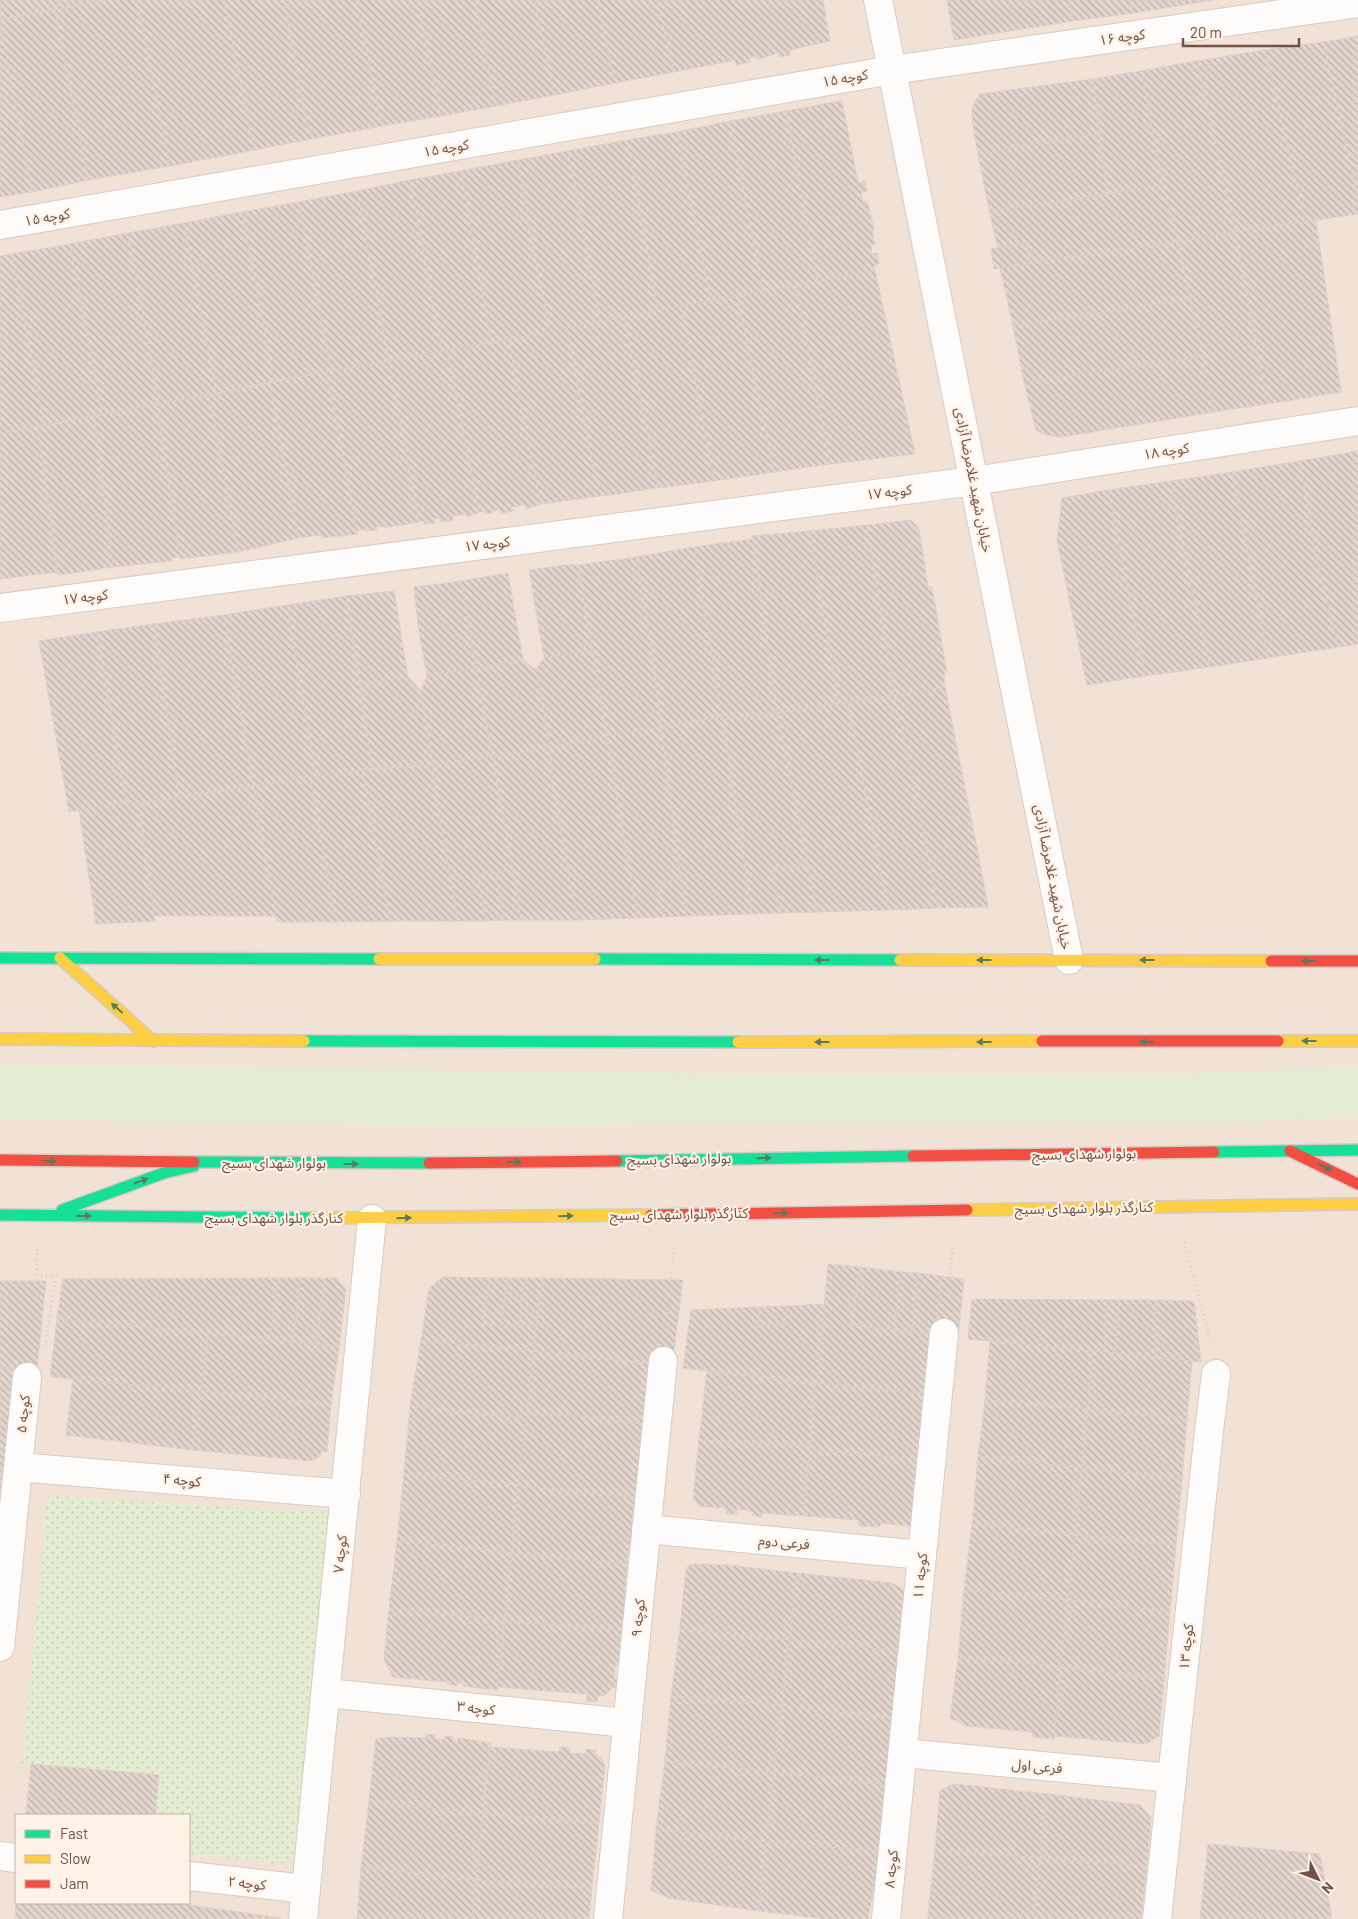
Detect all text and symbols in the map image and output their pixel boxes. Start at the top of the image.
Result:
scale bar [1183,15,1299,47]
text: 20 m [1190,23,1222,41]
street label: کوچه ۱۶ [1098,25,1147,50]
street label: کوچه ۱۵ [821,65,870,92]
street label: کوچه ۱۵ [422,135,471,162]
street label: کوچه ۱۵ [23,204,72,231]
street label: خیابان شهید غلامرضا آزادی [951,406,997,554]
street label: کوچه ۱۸ [1142,438,1191,465]
street label: کوچه ۱۷ [865,480,913,505]
street label: کوچه ۱۷ [463,532,511,557]
street label: کوچه ۱۷ [61,585,109,610]
street label: خیابان شهید غلامرضا آزادی [1030,803,1076,951]
one-way arrow [814,956,830,964]
one-way arrow [976,956,992,964]
one-way arrow [1139,956,1155,964]
one-way arrow [1301,957,1317,965]
one-way arrow [110,1003,123,1014]
one-way arrow [814,1038,830,1046]
one-way arrow [976,1038,992,1046]
one-way arrow [1139,1038,1155,1046]
one-way arrow [1301,1038,1317,1046]
street label: بولوار شهدای بسیج [1032,1144,1136,1166]
street label: بولوار شهدای بسیج [627,1149,731,1171]
street label: بولوار شهدای بسیج [222,1154,326,1174]
one-way arrow [756,1154,772,1162]
one-way arrow [41,1157,57,1165]
one-way arrow [506,1158,522,1166]
one-way arrow [343,1160,359,1168]
one-way arrow [1317,1162,1332,1171]
one-way arrow [134,1177,149,1185]
street label: کنارگذر بلوار شهدای بسیج [1015,1198,1154,1220]
street label: کنارگذر بلوار شهدای بسیج [610,1204,749,1226]
one-way arrow [773,1208,789,1216]
street label: کنارگذر بلوار شهدای بسیج [205,1209,343,1229]
one-way arrow [76,1212,92,1220]
one-way arrow [558,1212,574,1220]
one-way arrow [396,1214,412,1222]
street label: کوچه ۵ [12,1394,35,1434]
street label: کوچه ۴ [162,1469,202,1492]
street label: فرعی دوم [757,1531,810,1555]
street label: کوچه ۷ [329,1534,352,1574]
street label: کوچه ۱۱ [909,1552,932,1600]
street label: کوچه ۹ [627,1598,650,1638]
street label: کوچه ۱۳ [1175,1623,1198,1671]
street label: کوچه ۳ [456,1697,496,1720]
street label: فرعی اول [1011,1755,1063,1777]
legend [15,1814,190,1904]
text: Fast [60,1824,88,1842]
text: Slow [60,1849,91,1867]
street label: کوچه ۸ [880,1849,903,1889]
north arrow [1293,1854,1343,1904]
street label: کوچه ۲ [227,1872,267,1895]
text: Jam [60,1874,89,1892]
text: N [1319,1879,1337,1897]

